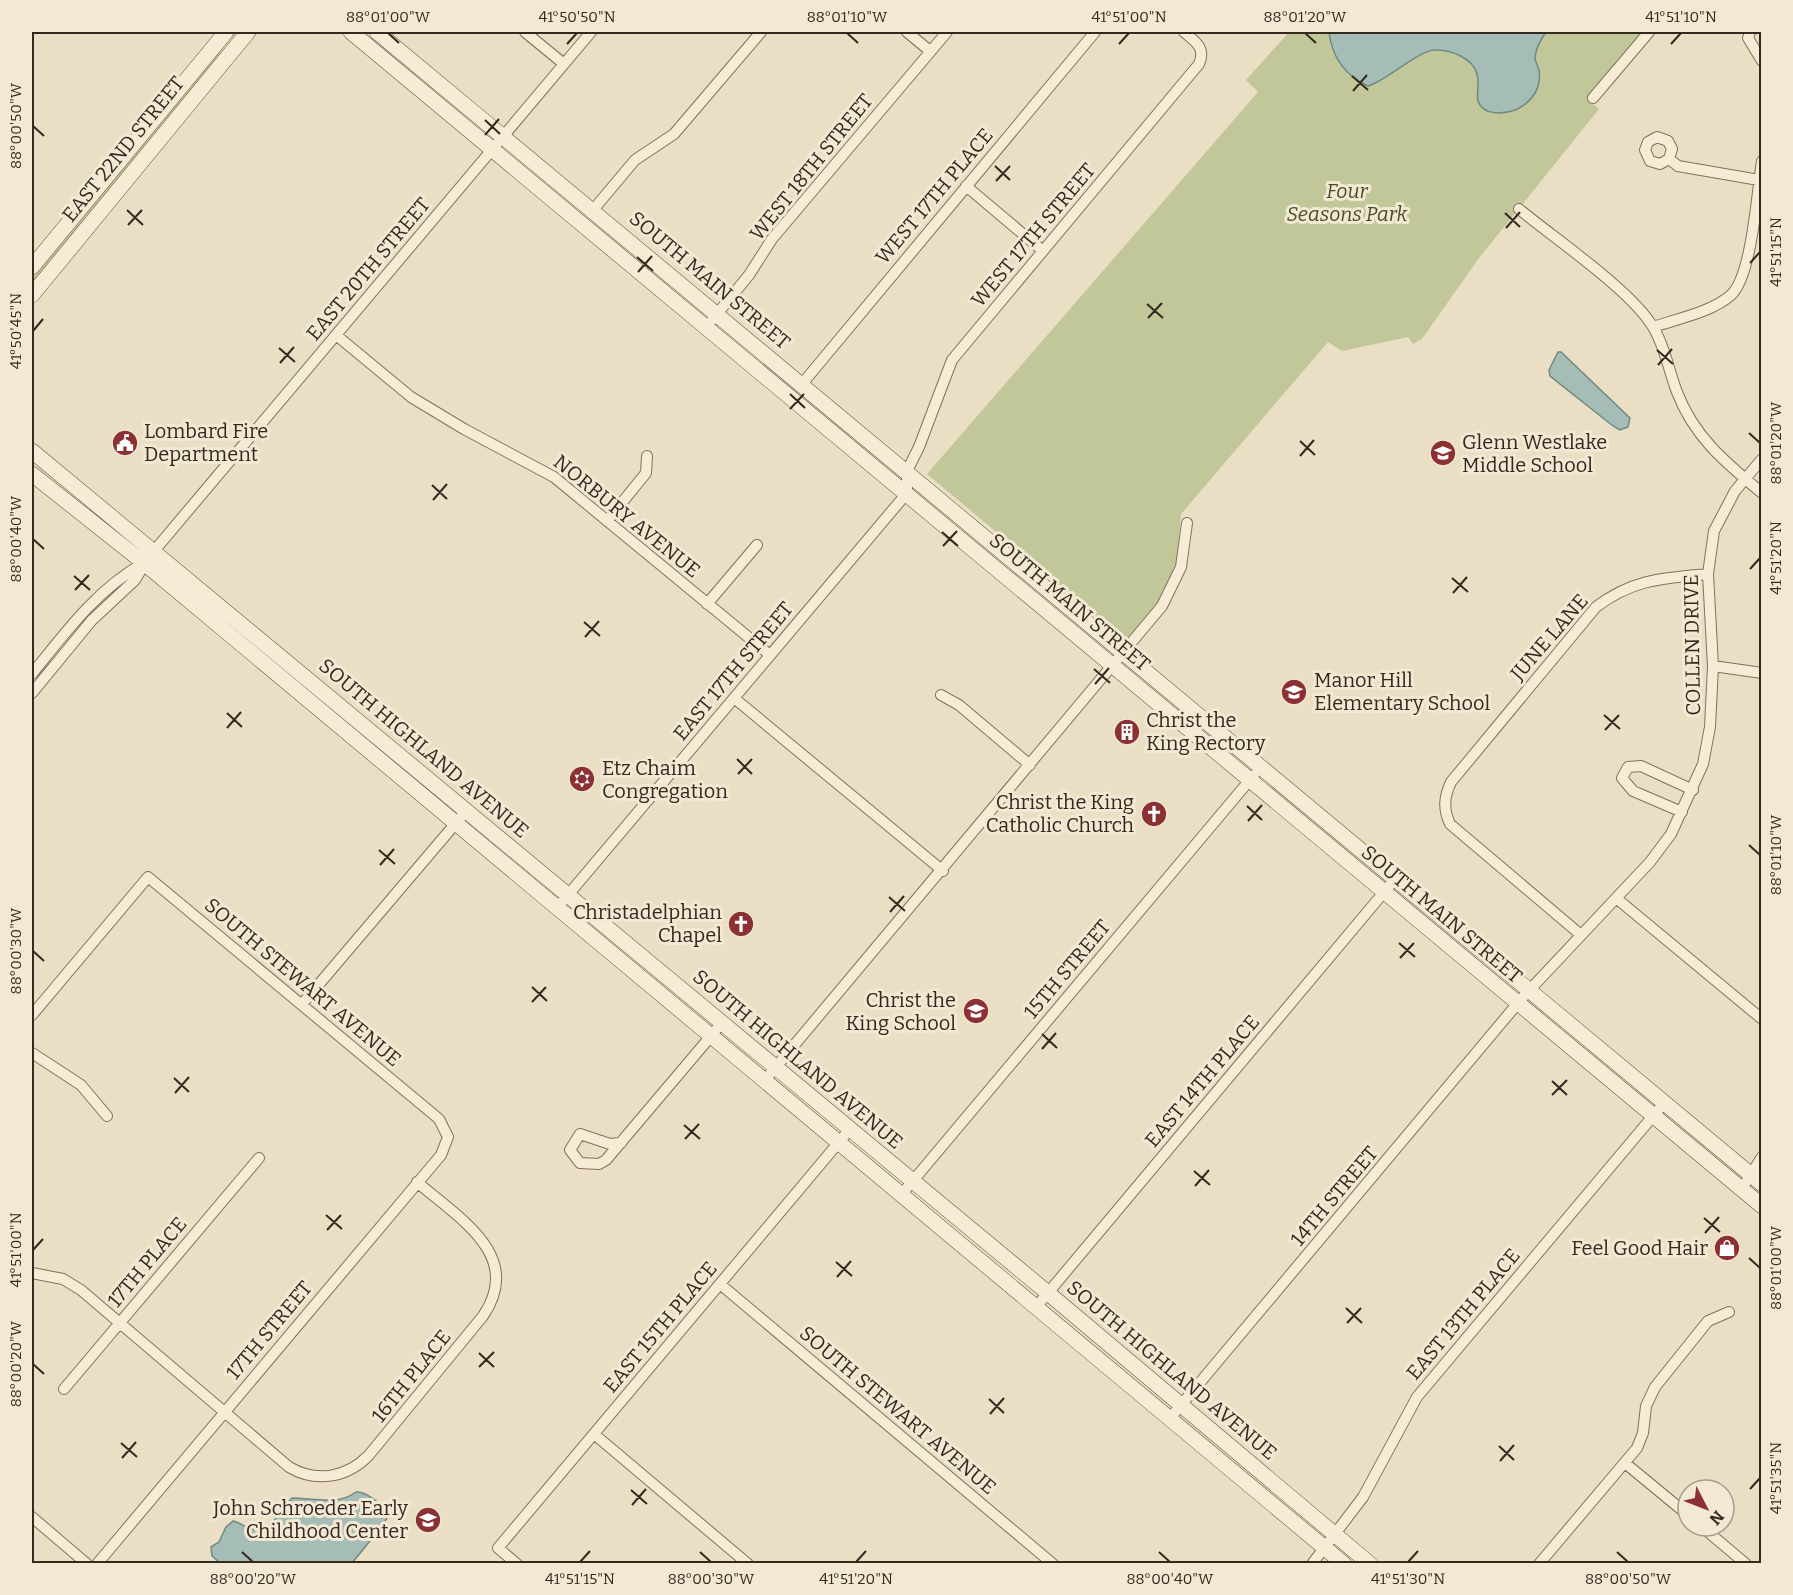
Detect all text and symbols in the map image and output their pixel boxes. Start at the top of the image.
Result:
text: 88°01'00"W [346,8,431,26]
text: 41°50'50"N [538,8,616,26]
text: 88°01'10"W [807,8,888,26]
text: 41°51'00"N [1091,8,1167,26]
text: 88°01'20"W [1264,8,1347,26]
text: 41°51'10"N [1645,8,1717,26]
street label: EAST 22ND STREET [57,71,189,227]
text: 88°00'50"W [7,82,25,169]
street label: WEST 18TH STREET [745,89,878,245]
street label: WEST 17TH PLACE [870,123,998,269]
street label: WEST 17TH STREET [966,158,1100,312]
park label: Four Seasons Park [1287,179,1408,226]
street label: EAST 20TH STREET [301,192,435,345]
street label: SOUTH MAIN STREET [625,206,795,354]
text: 41°51'15"N [1767,217,1785,287]
text: 41°50'45"N [7,293,25,369]
text: 88°01'20"W [1767,401,1785,484]
place label: Lombard Fire Department [144,419,268,466]
public building icon: Lombard Fire Department [110,428,140,458]
place label: Glenn Westlake Middle School [1462,430,1607,477]
school or university icon: Glenn Westlake Middle School [1428,438,1458,468]
street label: NORBURY AVENUE [549,450,705,582]
text: 88°00'40"W [7,495,25,582]
text: 41°51'20"N [1767,521,1785,595]
street label: SOUTH MAIN STREET [985,528,1155,676]
street label: COLLEN DRIVE [1679,574,1705,716]
street label: JUNE LANE [1504,589,1593,686]
street label: EAST 17TH STREET [668,597,798,745]
street label: SOUTH HIGHLAND AVENUE [314,653,534,843]
place label: Manor Hill Elementary School [1314,668,1491,715]
school or university icon: Manor Hill Elementary School [1279,677,1309,707]
place label: Christ the King Rectory [1146,708,1266,755]
building icon: Christ the King Rectory [1112,717,1142,747]
place label: Etz Chaim Congregation [602,756,728,803]
synagogue icon: Etz Chaim Congregation [567,764,597,794]
place label: Christ the King Catholic Church [986,790,1135,837]
church icon: Christ the King Catholic Church [1139,799,1169,829]
text: 88°01'10"W [1767,814,1785,895]
street label: SOUTH MAIN STREET [1357,840,1527,988]
street label: SOUTH STEWART AVENUE [200,893,406,1071]
place label: Christadelphian Chapel [573,900,722,947]
text: 88°00'30"W [7,907,25,994]
church icon: Christadelphian Chapel [726,909,756,939]
street label: 15TH STREET [1019,915,1115,1023]
street label: SOUTH HIGHLAND AVENUE [688,964,908,1154]
place label: Christ the King School [846,988,956,1035]
school or university icon: Christ the King School [961,996,991,1026]
street label: EAST 14TH PLACE [1140,1010,1264,1152]
street label: 14TH STREET [1285,1141,1383,1251]
text: 41°51'00"N [7,1212,25,1288]
street label: 17TH PLACE [102,1212,192,1312]
text: 88°01'00"W [1767,1225,1785,1310]
shop icon: Feel Good Hair [1712,1233,1742,1263]
place label: Feel Good Hair [1571,1236,1708,1260]
street label: EAST 13TH PLACE [1401,1244,1525,1384]
street label: EAST 15TH PLACE [598,1256,722,1398]
street label: SOUTH HIGHLAND AVENUE [1062,1275,1282,1465]
street label: 17TH STREET [221,1276,317,1384]
text: 88°00'20"W [7,1320,25,1407]
street label: SOUTH STEWART AVENUE [795,1321,1001,1499]
street label: 16TH PLACE [366,1325,456,1427]
text: 41°51'35"N [1767,1442,1785,1514]
north arrow [1676,1478,1736,1538]
place label: John Schroeder Early Childhood Center [212,1496,408,1543]
school or university icon: John Schroeder Early Childhood Center [413,1505,443,1535]
text: N [1706,1507,1728,1529]
text: 88°00'20"W [210,1570,297,1588]
text: 41°51'15"N [545,1570,615,1588]
text: 88°00'30"W [668,1570,755,1588]
text: 41°51'20"N [819,1570,893,1588]
text: 88°00'40"W [1127,1570,1214,1588]
text: 41°51'30"N [1371,1570,1445,1588]
text: 88°00'50"W [1585,1570,1672,1588]

